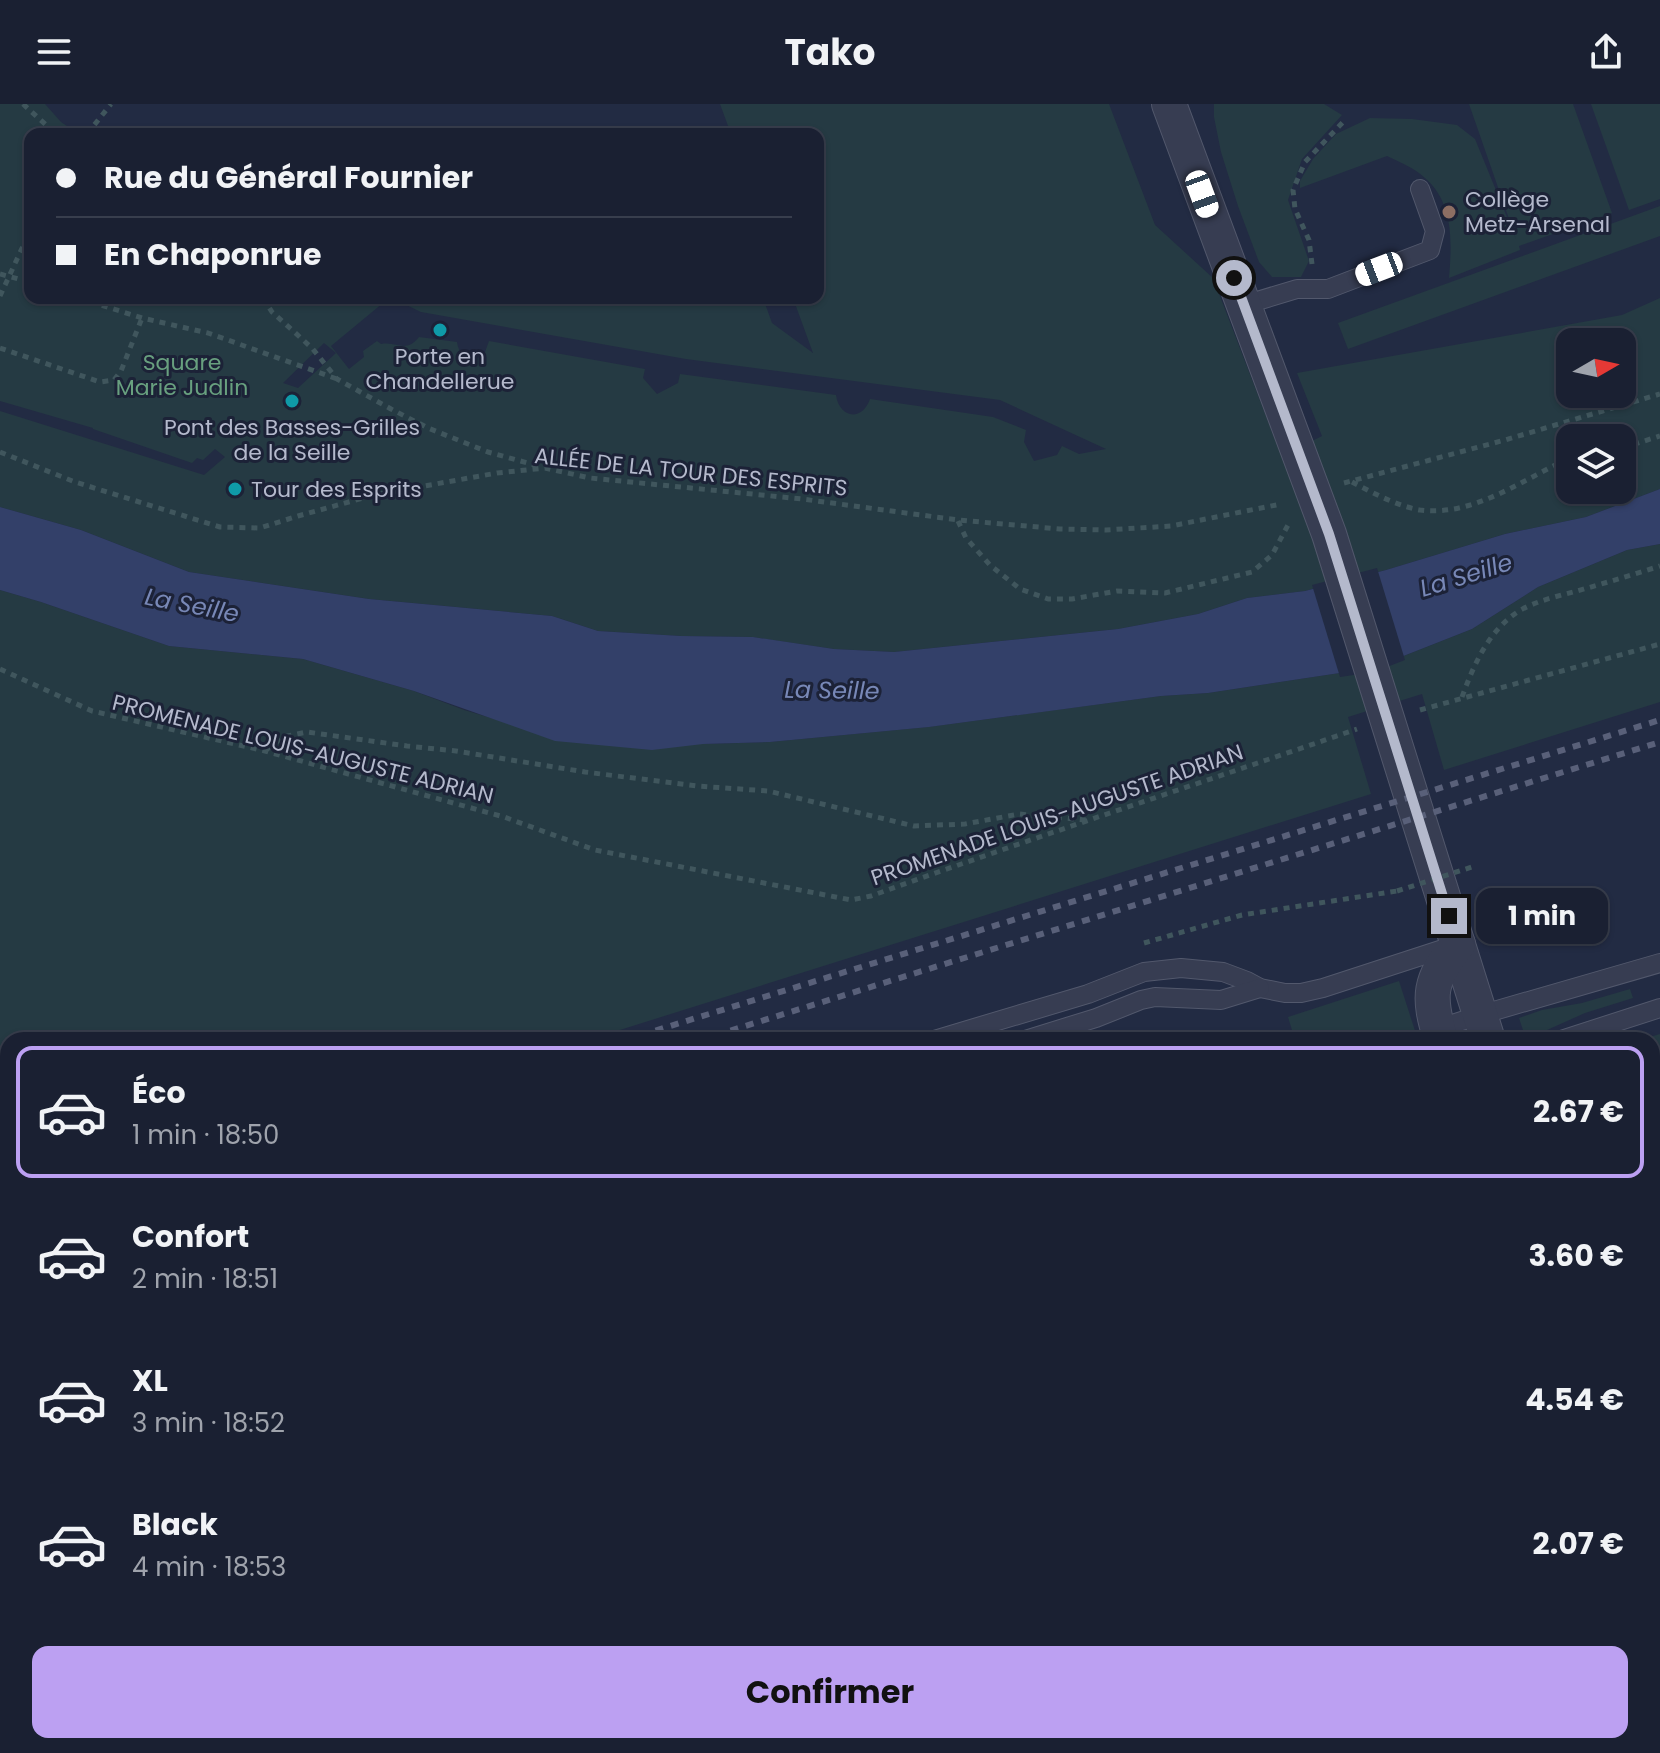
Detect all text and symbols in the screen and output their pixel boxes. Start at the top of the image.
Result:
text: Tako [785,27,875,78]
icon: menu [32,30,76,74]
icon: share [1584,30,1628,74]
text: Rue du Général Fournier [104,156,473,199]
car [1183,167,1221,221]
place label: Collège Metz-Arsenal [1465,184,1610,240]
marker: Collège Metz-Arsenal [1440,203,1458,221]
text: En Chaponrue [104,233,322,276]
car [1352,249,1406,289]
route start [1216,260,1252,296]
marker: Porte en Chandellerue [431,321,449,339]
north arrow [1556,328,1636,408]
map controls [1556,328,1636,504]
place label: Porte en Chandellerue [366,341,514,397]
park label: Square Marie Judlin [116,347,248,403]
marker: Pont des Basses-Grilles de la Seille [283,392,301,410]
place label: Pont des Basses-Grilles de la Seille [164,412,420,468]
button: layers [1556,424,1636,504]
street label: ALLÉE DE LA TOUR DES ESPRITS [533,440,849,504]
place label: Tour des Esprits [251,474,422,505]
marker: Tour des Esprits [226,480,244,498]
water label: La Seille [1416,545,1516,605]
water label: La Seille [142,580,242,630]
water label: La Seille [784,673,880,707]
street label: PROMENADE LOUIS-AUGUSTE ADRIAN [109,687,497,811]
street label: PROMENADE LOUIS-AUGUSTE ADRIAN [867,737,1247,893]
callout: 1 min [1477,888,1609,944]
route end [1431,898,1467,934]
text: 1 min [1508,898,1576,934]
text: Éco [132,1071,186,1114]
icon: car [36,1076,108,1148]
text: 2.67 € [1533,1090,1624,1133]
text: 1 min · 18:50 [132,1117,279,1153]
text: Confort [132,1215,249,1258]
icon: car [36,1220,108,1292]
text: 3.60 € [1528,1234,1624,1277]
text: 2 min · 18:51 [132,1261,278,1297]
text: XL [132,1359,168,1402]
icon: car [36,1364,108,1436]
text: 4.54 € [1525,1378,1624,1421]
text: 3 min · 18:52 [132,1405,285,1441]
text: Black [132,1503,218,1546]
icon: car [36,1508,108,1580]
text: 2.07 € [1533,1522,1624,1565]
text: 4 min · 18:53 [132,1549,286,1585]
button: Confirmer [32,1646,1628,1738]

